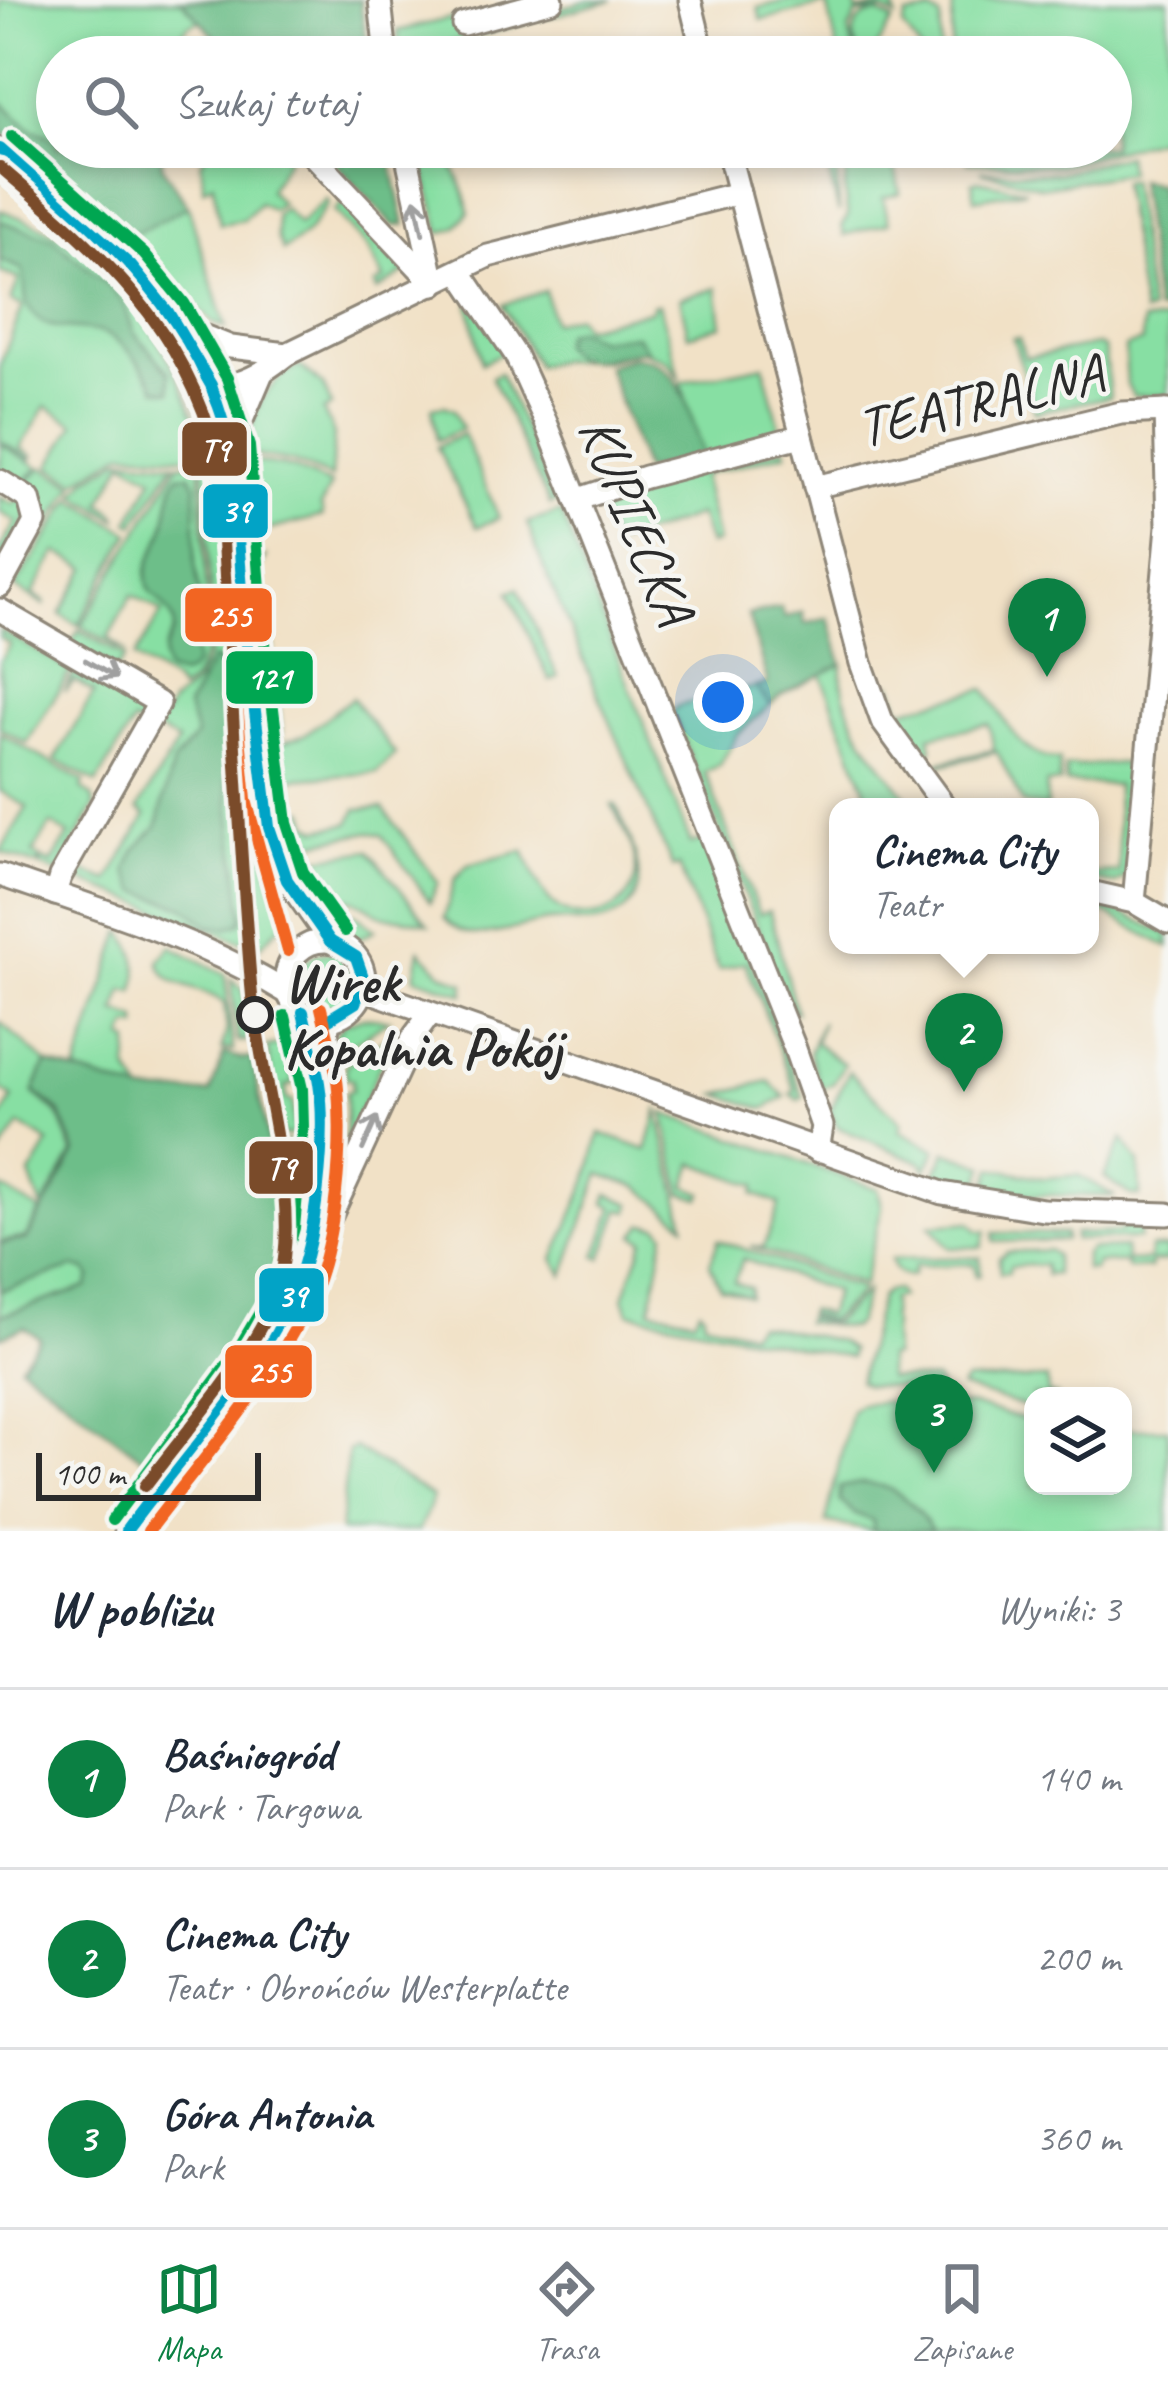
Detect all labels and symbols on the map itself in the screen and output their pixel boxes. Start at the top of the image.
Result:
one-way arrow [407,197,430,235]
street label: TEATRALNA [850,336,1112,463]
street label: KUPIECKA [563,406,712,637]
line badge: T9 [180,420,249,478]
text: T9 [200,429,233,471]
line badge: 39 [201,482,270,540]
text: 39 [221,490,254,532]
pin: 1 [1008,578,1086,677]
line badge: 255 [183,586,274,644]
text: 255 [207,595,253,637]
line badge: 121 [224,649,315,706]
text: 121 [247,657,294,699]
one-way arrow [83,658,118,681]
your location [693,672,753,732]
place label: Wirek Kopalnia Pokój [284,946,567,1084]
pin: 2 [925,993,1003,1092]
marker: Wirek Kopalnia Pokój [238,998,272,1032]
one-way arrow [361,1116,383,1152]
line badge: T9 [247,1139,315,1196]
text: T9 [266,1147,299,1189]
line badge: 39 [257,1266,326,1324]
text: 39 [277,1275,310,1317]
line badge: 255 [223,1343,314,1400]
text: 255 [247,1351,293,1393]
pin: 3 [895,1374,973,1473]
scale bar [36,1447,261,1500]

